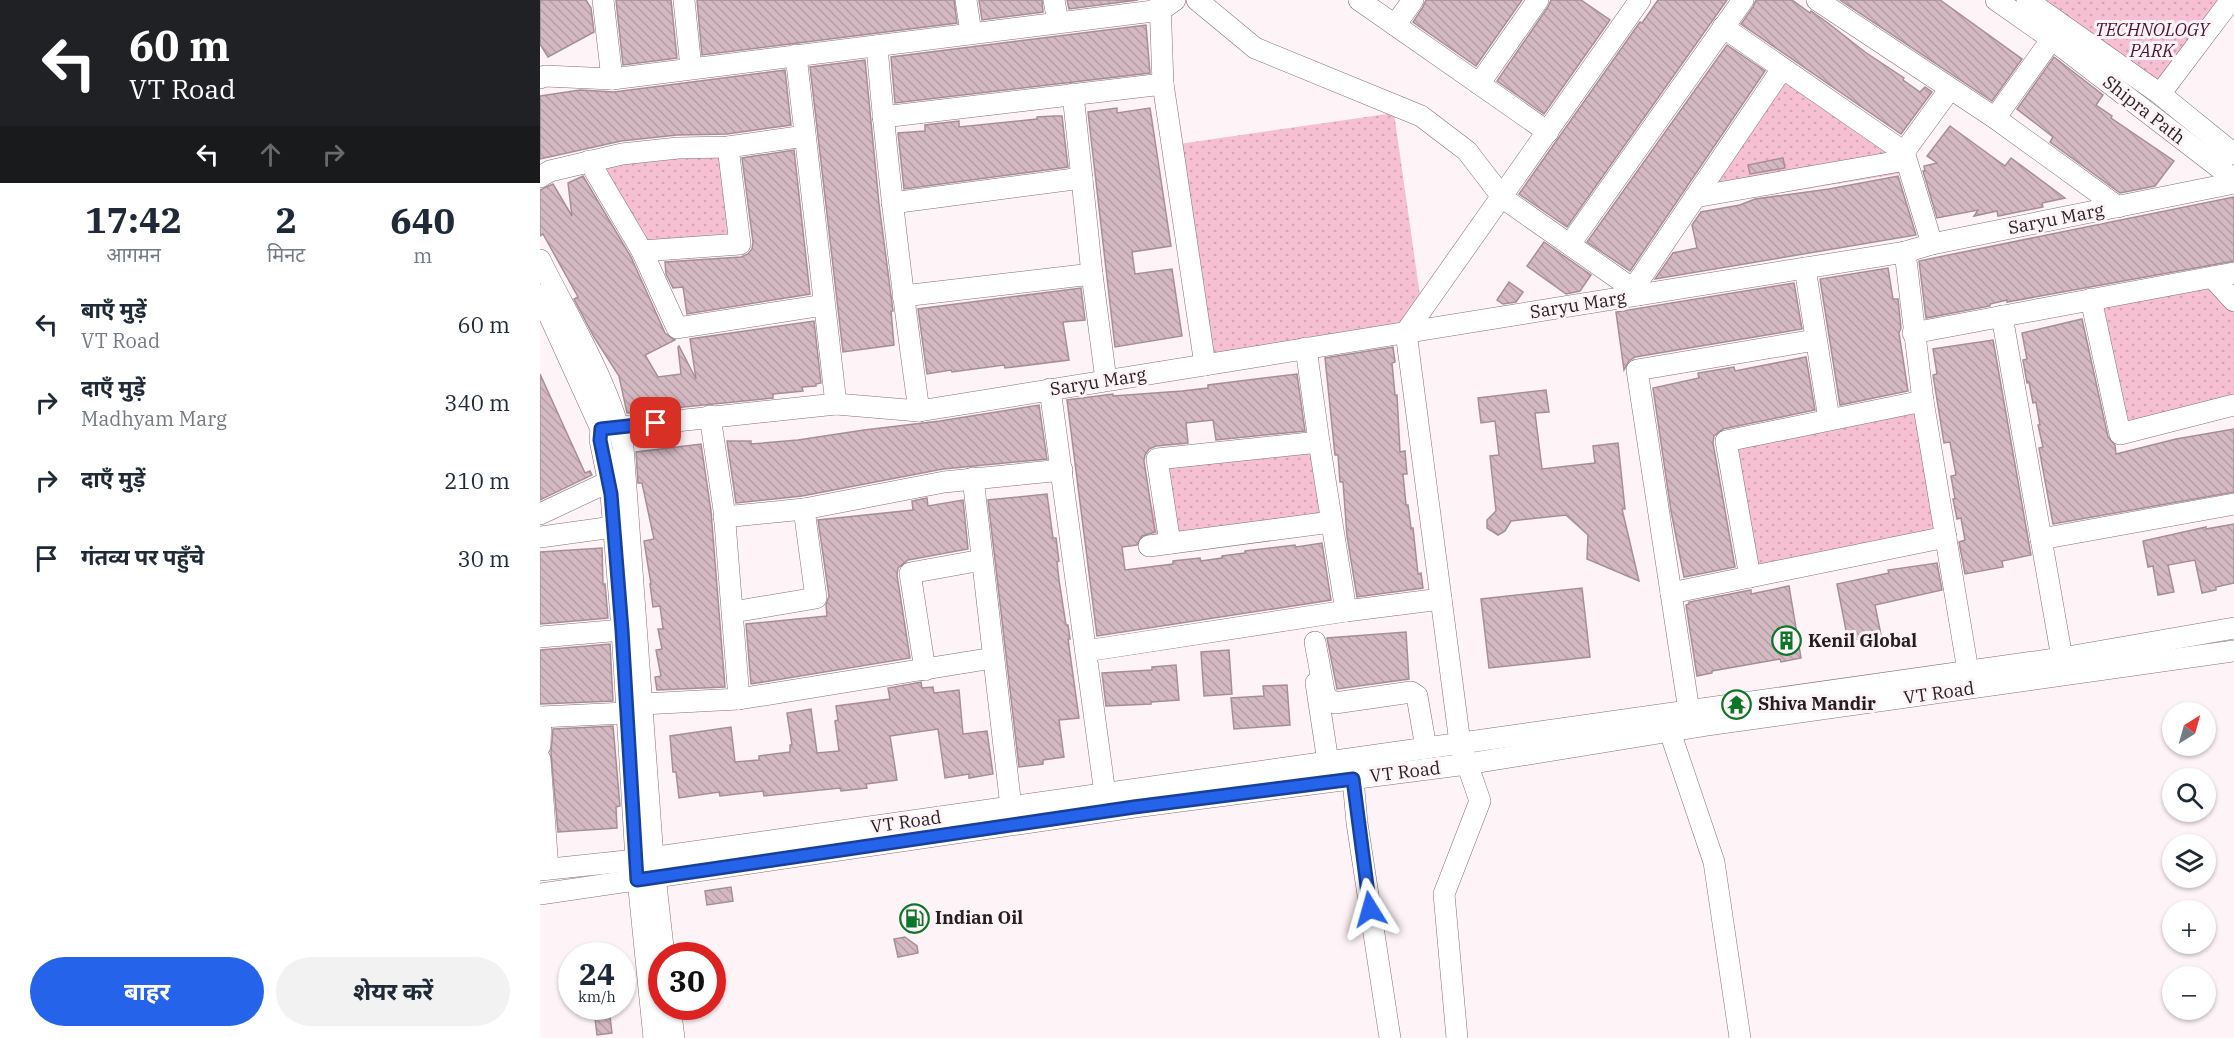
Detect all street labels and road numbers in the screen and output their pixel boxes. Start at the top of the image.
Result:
street label: Shipra Path [2098,70,2190,149]
street label: Saryu Marg [2006,198,2106,239]
street label: Saryu Marg [1528,286,1628,323]
street label: Saryu Marg [1048,363,1148,400]
street label: VT Road [1902,676,1976,709]
street label: VT Road [1368,756,1442,787]
street label: VT Road [869,805,943,838]

